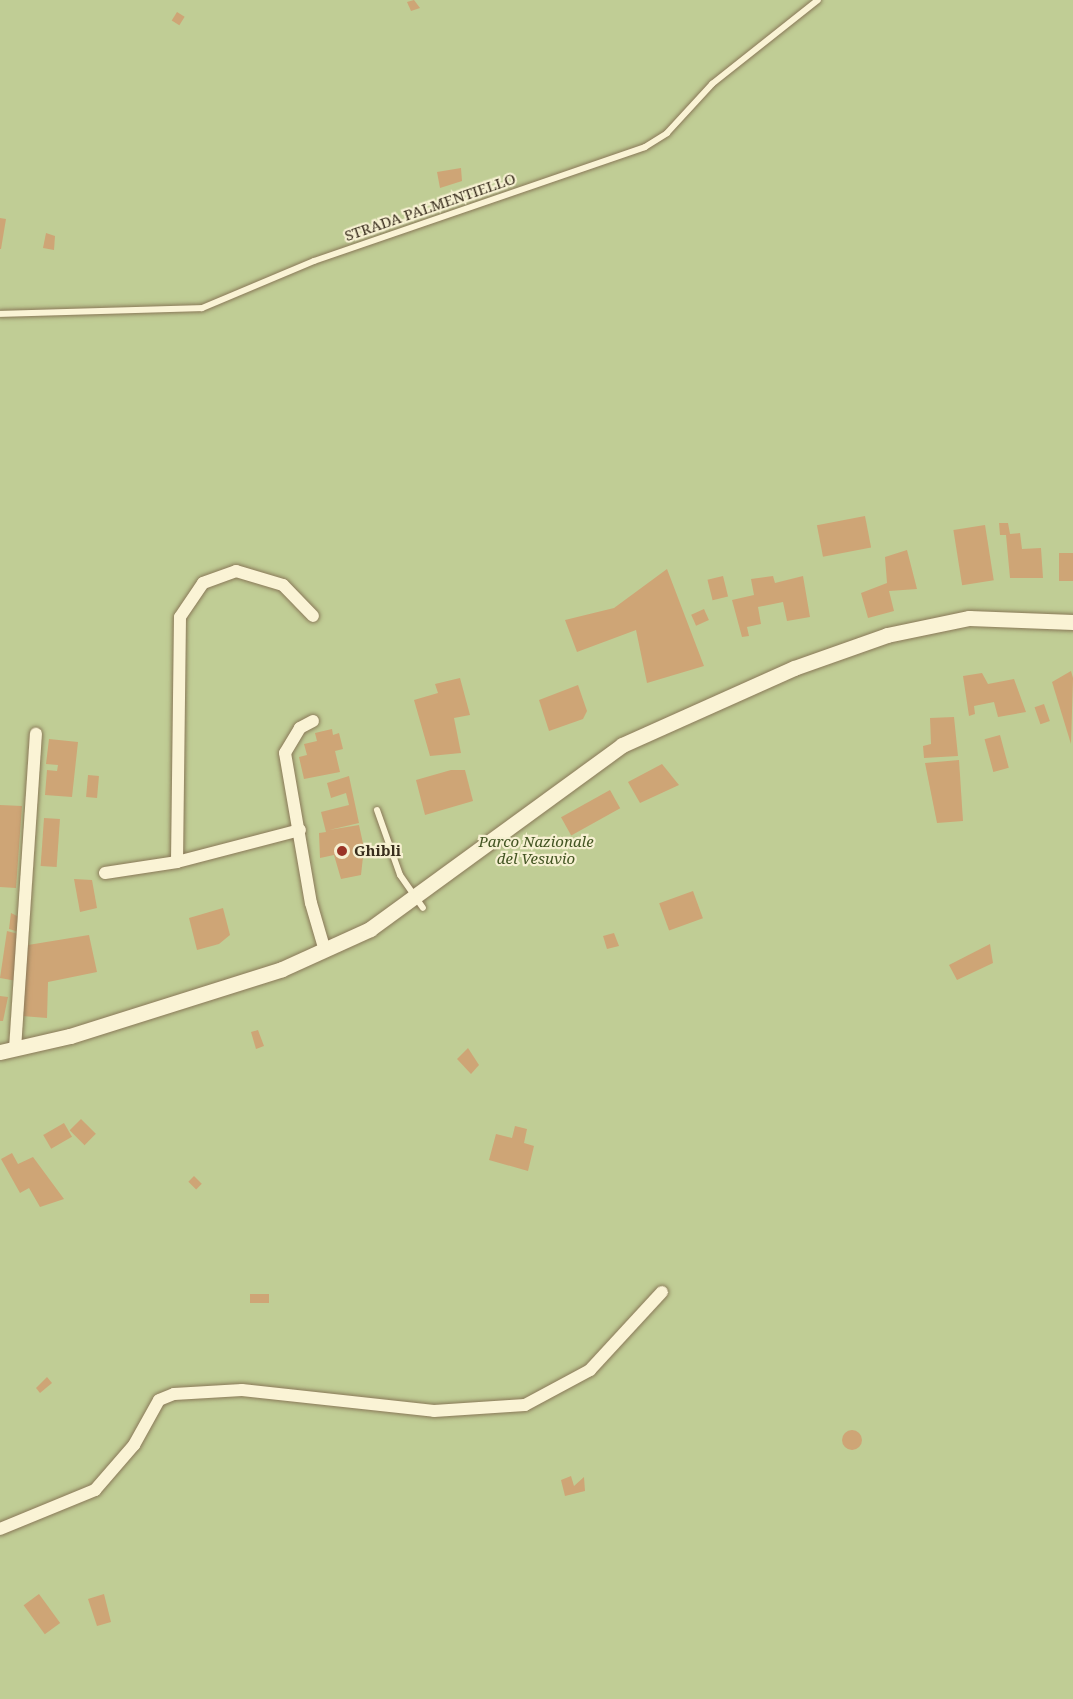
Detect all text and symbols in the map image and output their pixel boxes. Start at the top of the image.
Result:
street label: STRADA PALMENTIELLO [342,169,518,245]
park label: Parco Nazionale del Vesuvio [478,832,594,867]
place label: Ghibli [354,842,401,860]
marker: Ghibli [335,844,349,858]

